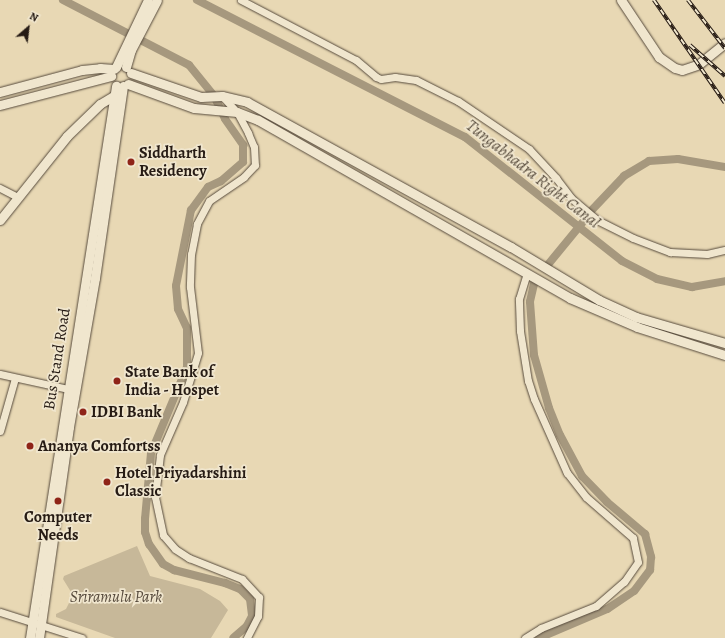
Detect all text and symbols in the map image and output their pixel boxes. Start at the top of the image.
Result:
north arrow [8,8,48,48]
text: N [27,8,41,25]
water label: Tungabhadra Right Canal [462,115,604,233]
place label: Siddharth Residency [139,143,207,181]
marker: Siddharth Residency [126,157,136,167]
street label: Bus Stand Road [39,307,75,411]
place label: State Bank of India - Hospet [125,362,220,400]
marker: State Bank of India - Hospet [112,376,122,386]
place label: IDBI Bank [91,402,162,422]
marker: IDBI Bank [78,407,88,417]
place label: Ananya Comfortss [38,436,161,456]
marker: Ananya Comfortss [25,441,35,451]
place label: Hotel Priyadarshini Classic [115,463,246,501]
marker: Hotel Priyadarshini Classic [102,477,112,487]
marker: Computer Needs [53,496,63,506]
place label: Computer Needs [24,507,92,545]
park label: Sriramulu Park [70,587,162,607]

